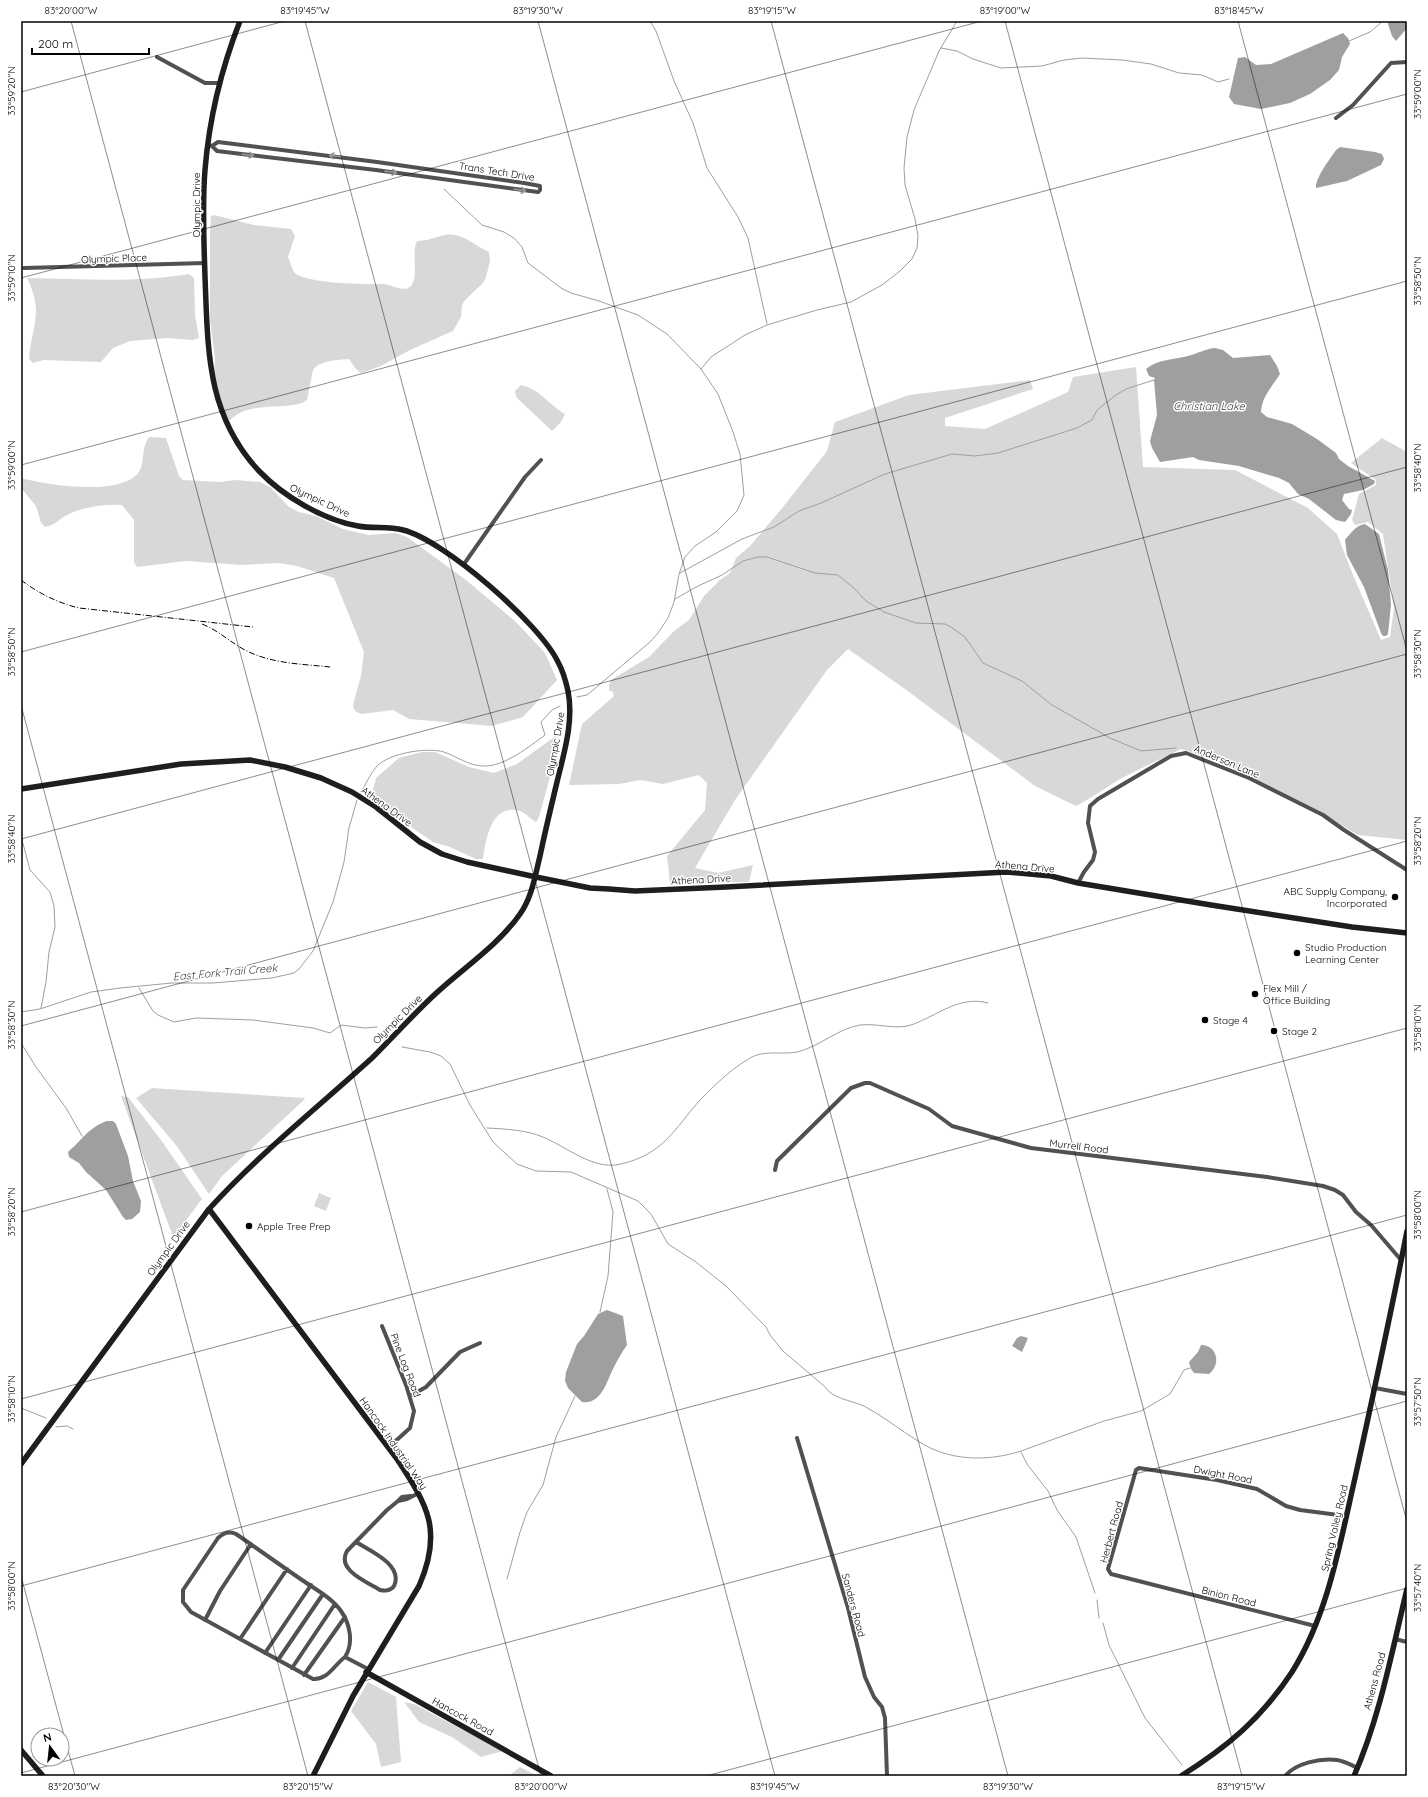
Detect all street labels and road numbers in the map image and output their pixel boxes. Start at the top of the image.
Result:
street label: Trans Tech Drive [458,159,536,184]
street label: Olympic Drive [190,172,203,237]
street label: Olympic Place [81,251,148,266]
street label: Olympic Drive [288,481,352,520]
street label: Olympic Drive [543,711,568,777]
street label: Anderson Lane [1192,742,1262,781]
street label: Athena Drive [359,784,415,829]
street label: Athena Drive [995,857,1056,876]
street label: Athena Drive [671,871,732,888]
street label: Olympic Drive [370,992,425,1047]
street label: Murrell Road [1049,1136,1109,1157]
street label: Olympic Drive [144,1218,193,1278]
street label: Pine Log Road [387,1331,424,1399]
street label: Hancock Industrial Way [357,1394,431,1492]
street label: Dwight Road [1192,1462,1253,1487]
street label: Spring Valley Road [1318,1484,1351,1573]
street label: Herbert Road [1097,1500,1126,1564]
street label: Sanders Road [839,1572,868,1638]
street label: Binion Road [1200,1583,1258,1610]
street label: Athens Road [1361,1651,1388,1711]
street label: Hancock Road [430,1694,496,1739]

